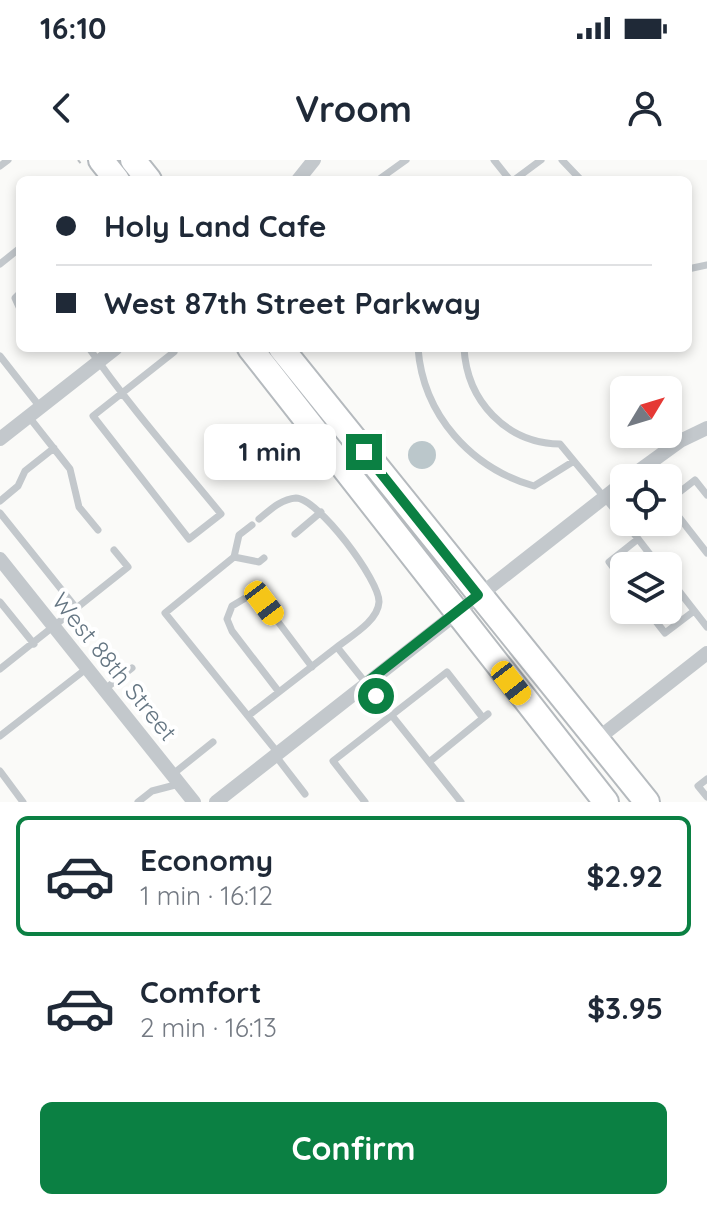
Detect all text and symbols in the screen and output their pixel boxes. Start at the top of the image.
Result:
text: 16:10 [40,9,107,47]
icon: back [40,86,84,130]
text: Vroom [295,86,412,131]
icon: person [623,86,667,130]
text: Holy Land Cafe [104,207,326,245]
text: West 87th Street Parkway [104,284,481,322]
north arrow [610,376,682,448]
map controls [610,376,682,624]
callout: 1 min [204,424,336,480]
route end [346,434,382,470]
text: 1 min [239,435,302,468]
button: locate [610,464,682,536]
button: layers [610,552,682,624]
car [240,577,288,629]
street label: West 88th Street [46,586,184,747]
car [487,657,535,709]
route start [358,678,394,714]
icon: car [44,840,116,912]
text: Economy [140,841,273,879]
text: $2.92 [586,857,663,895]
text: 1 min · 16:12 [140,879,273,912]
icon: car [44,972,116,1044]
text: Comfort [140,973,261,1011]
text: $3.95 [587,989,663,1027]
text: 2 min · 16:13 [140,1011,277,1044]
button: Confirm [40,1102,667,1194]

